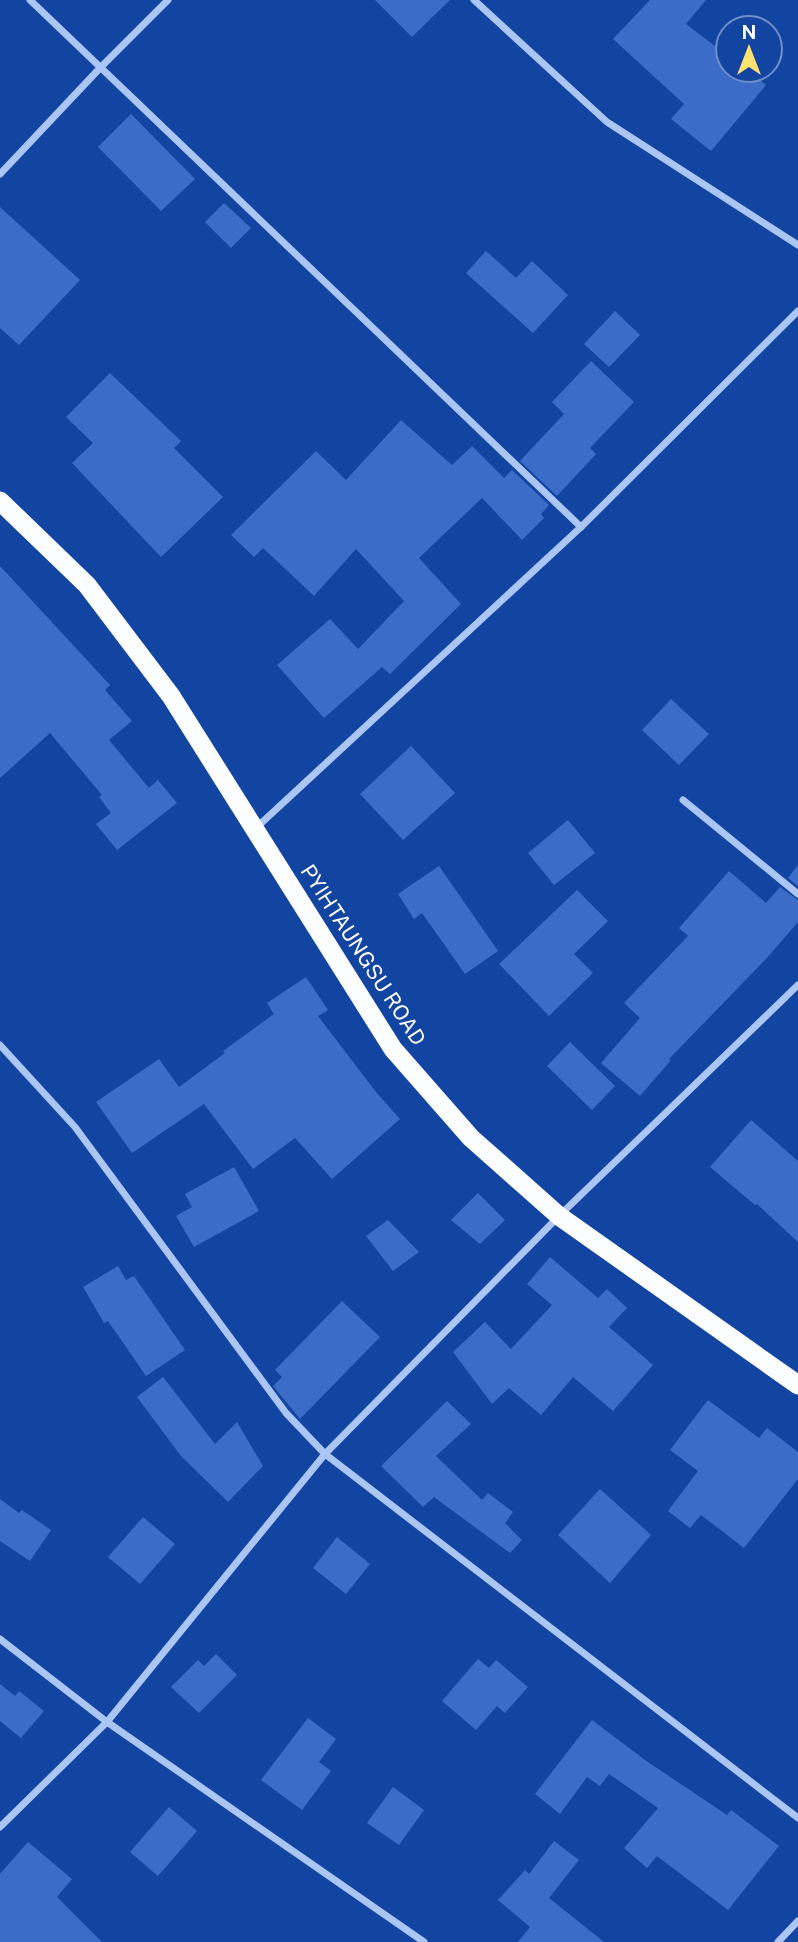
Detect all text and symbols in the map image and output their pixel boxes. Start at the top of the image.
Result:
north arrow [714,14,784,84]
text: N [742,21,756,43]
street label: PYIHTAUNGSU ROAD [296,860,431,1050]

